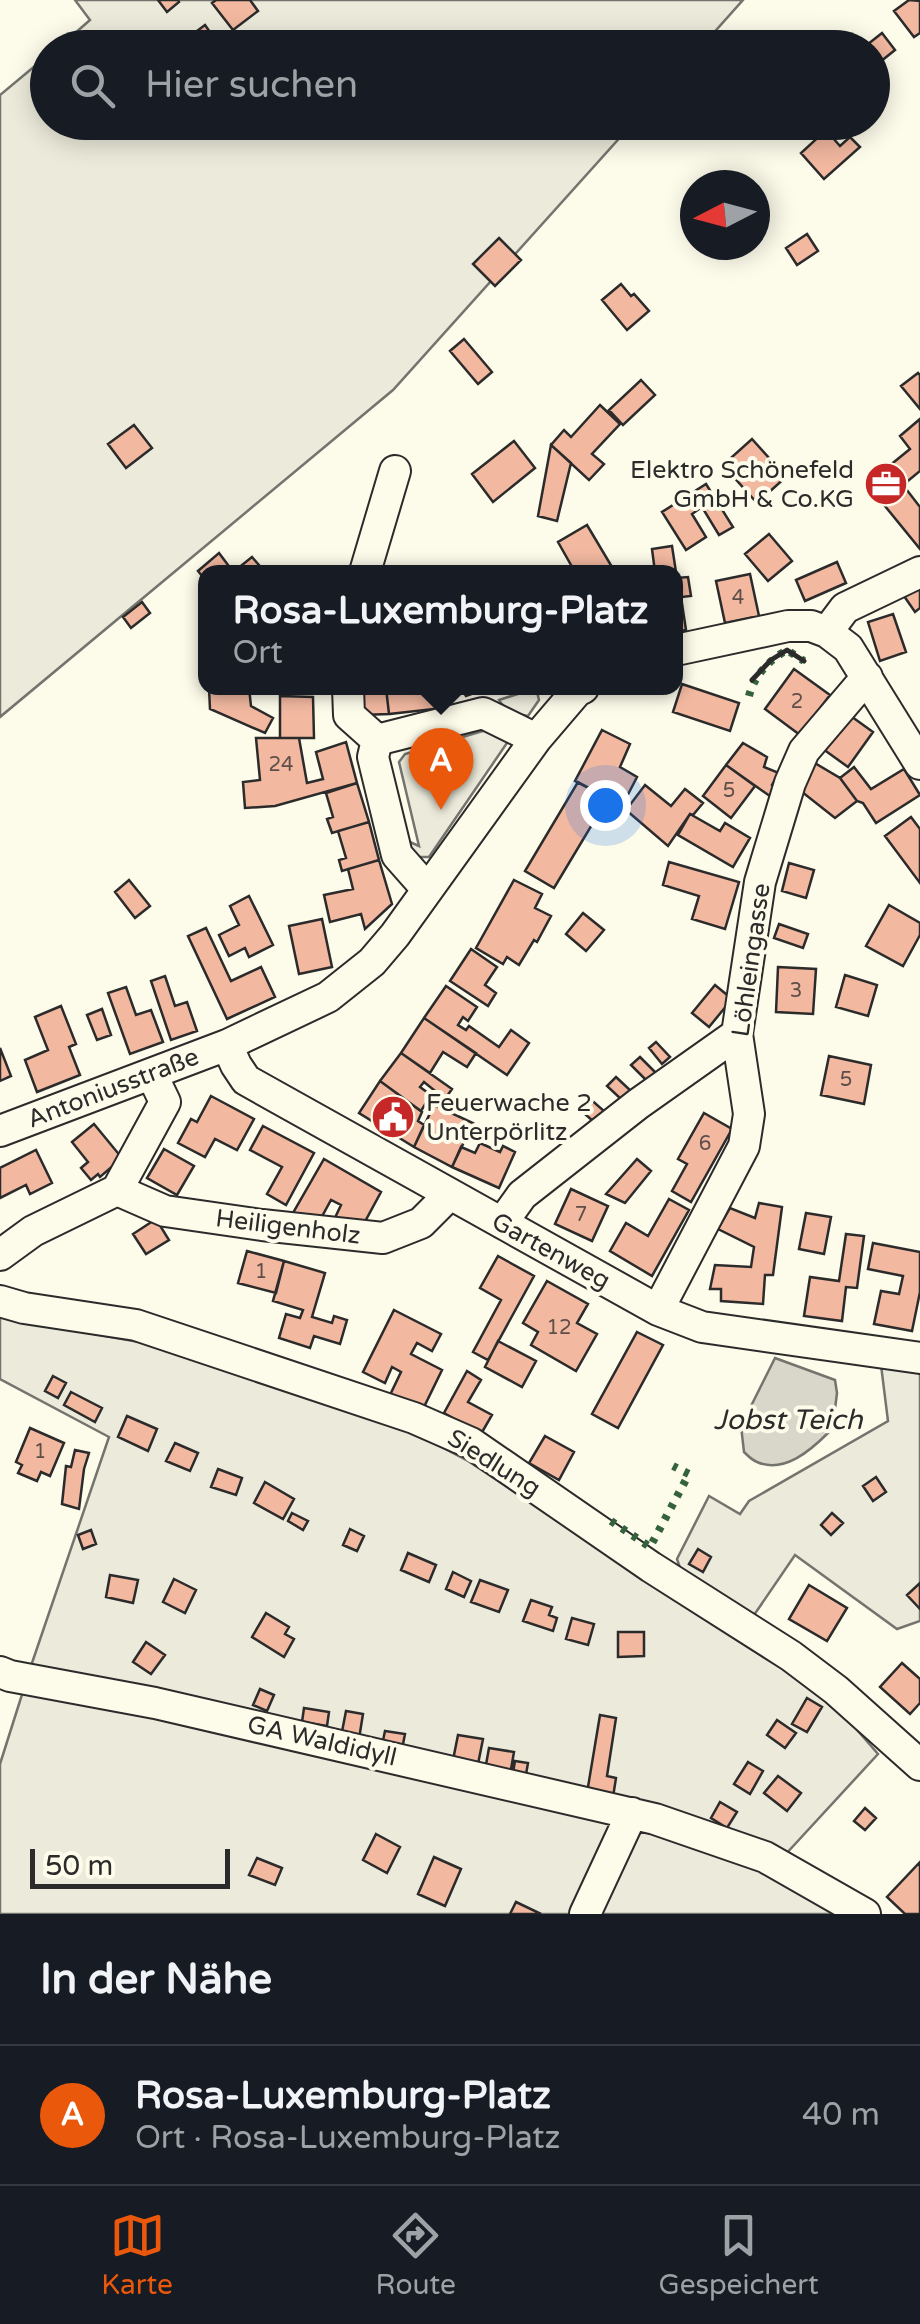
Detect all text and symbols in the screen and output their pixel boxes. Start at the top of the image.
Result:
search box [30,30,890,140]
icon: search [65,58,120,113]
text: Hier suchen [145,62,358,108]
north arrow [680,170,770,260]
place label: Elektro Schönefeld GmbH & Co.KG [630,455,854,514]
office icon: Elektro Schönefeld GmbH & Co.KG [863,461,909,507]
popup [198,565,683,695]
house number: 4 [732,586,744,610]
text: Rosa-Luxemburg-Platz [233,588,648,634]
text: Ort [233,634,283,672]
house number: 2 [791,690,803,714]
pin: A [408,728,474,810]
house number: 24 [268,753,294,777]
house number: 5 [723,779,735,803]
your location [580,780,631,831]
street label: Löhleingasse [725,881,777,1039]
house number: 3 [790,979,802,1003]
street label: Antoniusstraße [23,1042,203,1134]
house number: 5 [840,1068,852,1092]
place label: Feuerwache 2 Unterpörlitz [426,1088,592,1147]
public building icon: Feuerwache 2 Unterpörlitz [370,1094,416,1140]
house number: 6 [699,1132,711,1156]
street label: Heiligenholz [214,1203,362,1251]
house number: 7 [575,1203,587,1227]
street label: Gartenweg [487,1206,615,1296]
house number: 1 [255,1260,267,1284]
house number: 12 [546,1316,572,1340]
water label: Jobst Teich [713,1403,863,1437]
street label: Siedlung [442,1423,546,1503]
house number: 1 [34,1440,46,1464]
street label: GA Waldidyll [244,1709,400,1773]
scale bar [30,1844,230,1888]
text: 50 m [45,1849,113,1883]
text: In der Nähe [40,1954,272,2005]
text: Rosa-Luxemburg-Platz [135,2073,551,2119]
text: A [61,2096,84,2134]
text: 40 m [802,2096,880,2134]
text: Ort · Rosa-Luxemburg-Platz [135,2119,560,2157]
tab: Karte [101,2208,173,2302]
tab: Route [375,2208,456,2302]
tab: Gespeichert [658,2208,819,2302]

